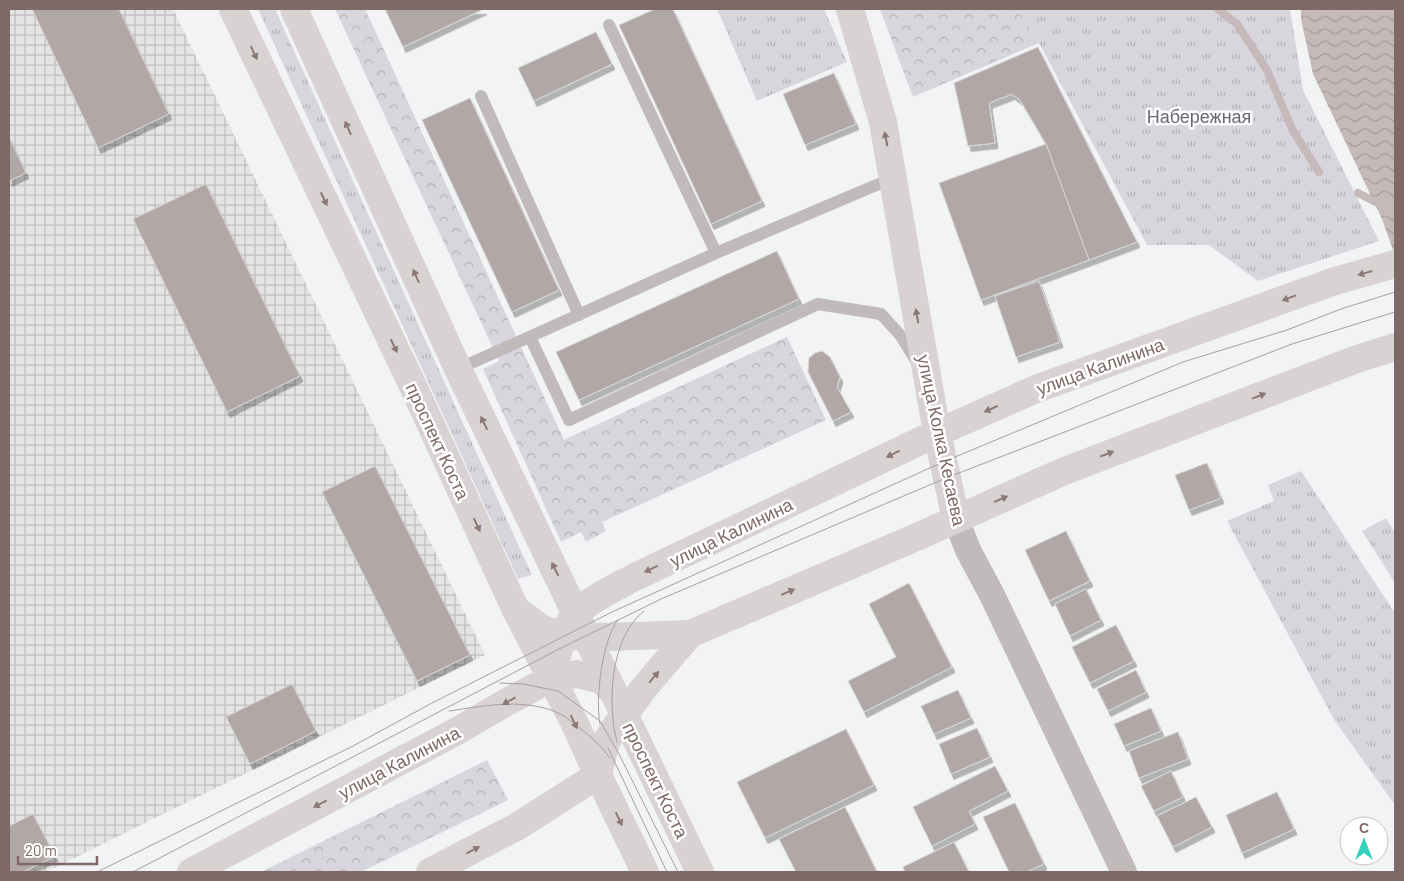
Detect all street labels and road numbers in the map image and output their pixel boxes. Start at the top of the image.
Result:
street label: улица Калинина [1033,332,1168,399]
street label: улица Колка Кесаева [913,352,971,529]
street label: проспект Коста [401,379,475,504]
street label: улица Калинина [666,492,797,571]
street label: проспект Коста [618,719,694,842]
street label: улица Калинина [335,720,464,803]

